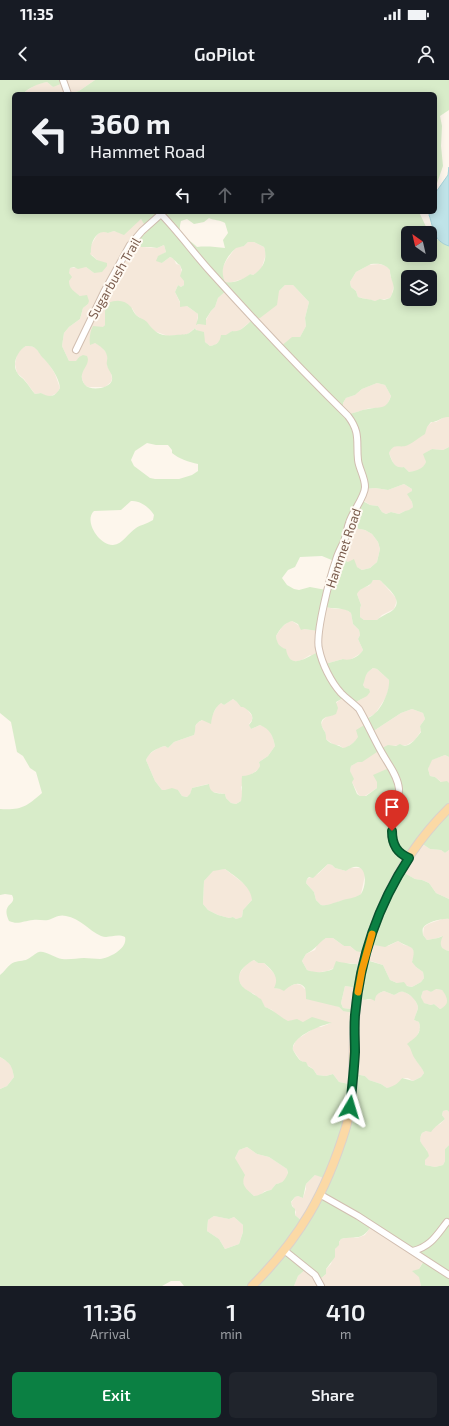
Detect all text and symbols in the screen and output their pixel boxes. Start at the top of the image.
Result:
text: 11:35 [20,5,54,23]
icon: back [12,43,34,65]
text: GoPilot [194,43,255,65]
icon: person [415,43,437,65]
text: 360 m [90,106,171,140]
icon: left [24,108,76,160]
text: Hammet Road [90,140,205,162]
icon: left [172,184,194,206]
icon: ahead [214,184,236,206]
icon: right [256,184,278,206]
north arrow [401,226,437,262]
map controls [401,226,437,306]
street label: Sugarbush Trail [84,234,144,322]
button: layers [401,270,437,306]
street label: Hammet Road [322,506,364,590]
pin [375,790,409,831]
icon: arrive [381,796,403,818]
position arrow [329,1086,371,1128]
text: 11:36 [83,1297,137,1326]
text: 1 [226,1297,236,1326]
text: 410 [326,1297,366,1326]
text: Arrival [90,1326,130,1342]
text: min [220,1326,242,1342]
text: m [340,1326,351,1342]
button: Exit [12,1372,221,1418]
button: Share [229,1372,437,1418]

